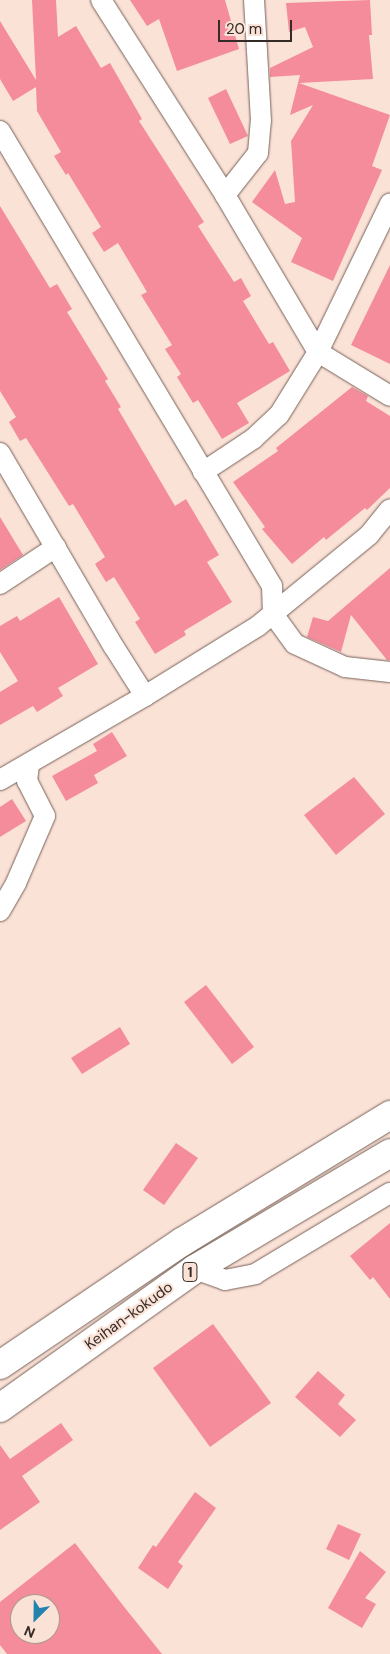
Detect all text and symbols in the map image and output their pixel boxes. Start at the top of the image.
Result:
scale bar [220,10,294,42]
text: 20 m [226,19,262,39]
road number: 1 [181,1260,199,1284]
street label: Keihan-kokudo [82,1278,176,1354]
north arrow [10,1594,60,1644]
text: N [21,1622,38,1642]

